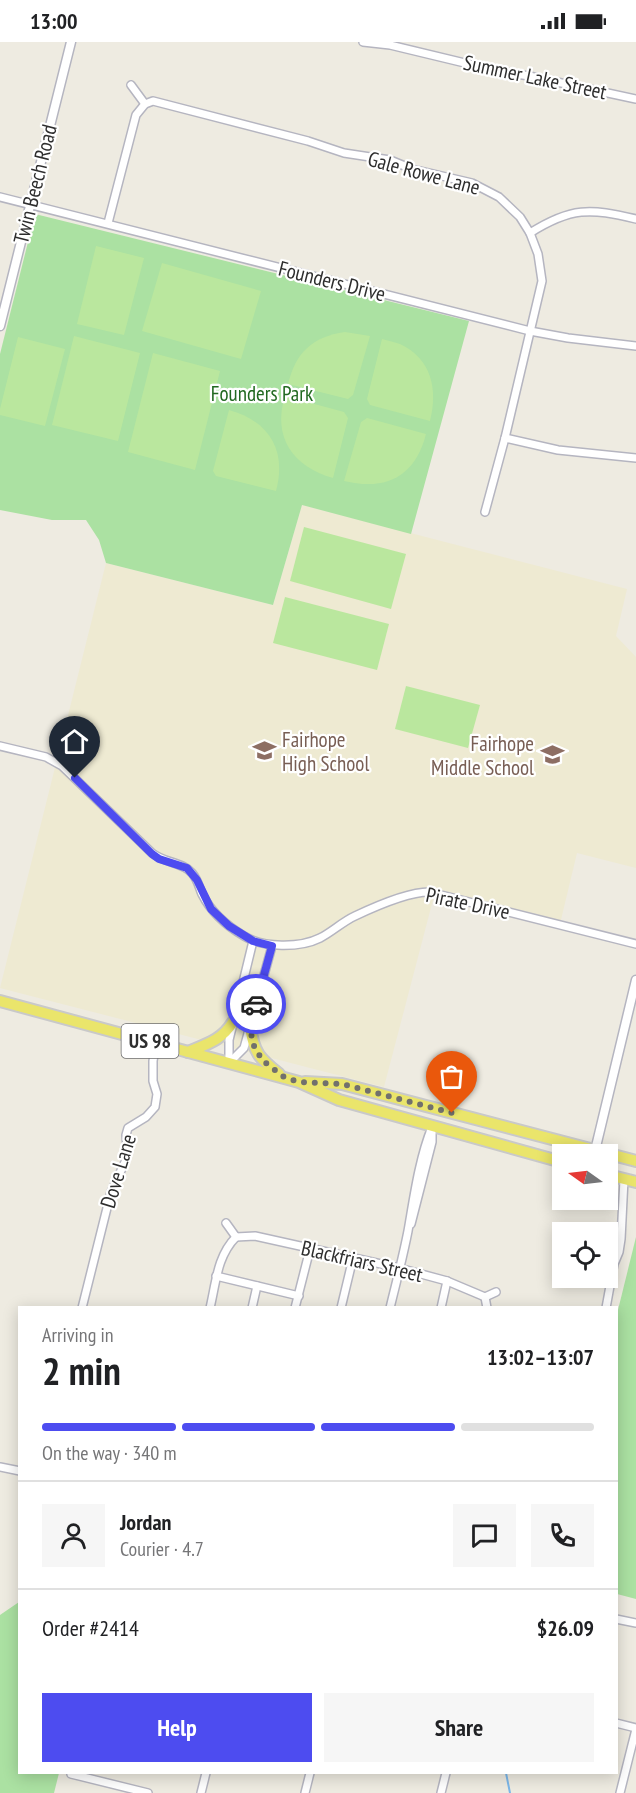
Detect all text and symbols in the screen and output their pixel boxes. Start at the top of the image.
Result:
text: 13:00 [30,7,78,35]
street label: Summer Lake Street [461,49,609,105]
street label: Twin Beech Road [7,122,63,246]
street label: Gale Rowe Lane [365,145,483,201]
street label: Founders Drive [276,255,388,307]
park label: Founders Park [211,380,313,407]
pin [49,716,100,778]
icon: home [58,725,91,758]
place label: Fairhope High School [282,726,369,777]
place label: Fairhope Middle School [431,730,534,781]
school or university icon: Fairhope High School [251,738,277,764]
school or university icon: Fairhope Middle School [539,742,565,768]
street label: Pirate Drive [424,881,512,925]
courier [226,974,286,1034]
icon: car [240,988,273,1021]
road number: US 98 [122,1024,178,1058]
pin [426,1051,477,1113]
icon: bag [435,1060,468,1093]
street label: Dove Lane [94,1131,142,1211]
north arrow [552,1144,618,1210]
map controls [552,1144,618,1288]
button: locate [552,1222,618,1288]
street label: Blackfriars Street [299,1234,426,1288]
text: Arriving in [42,1322,114,1348]
text: 13:02–13:07 [487,1343,594,1371]
text: 2 min [42,1345,121,1396]
text: On the way · 340 m [42,1440,177,1466]
button: person [42,1504,105,1567]
button: chat [453,1504,516,1567]
button: phone [531,1504,594,1567]
text: Jordan [120,1508,171,1536]
text: Courier · 4.7 [120,1536,204,1562]
text: Order #2414 [42,1614,139,1642]
text: $26.09 [537,1614,594,1642]
button: Help [42,1693,312,1762]
button: Share [324,1693,594,1762]

